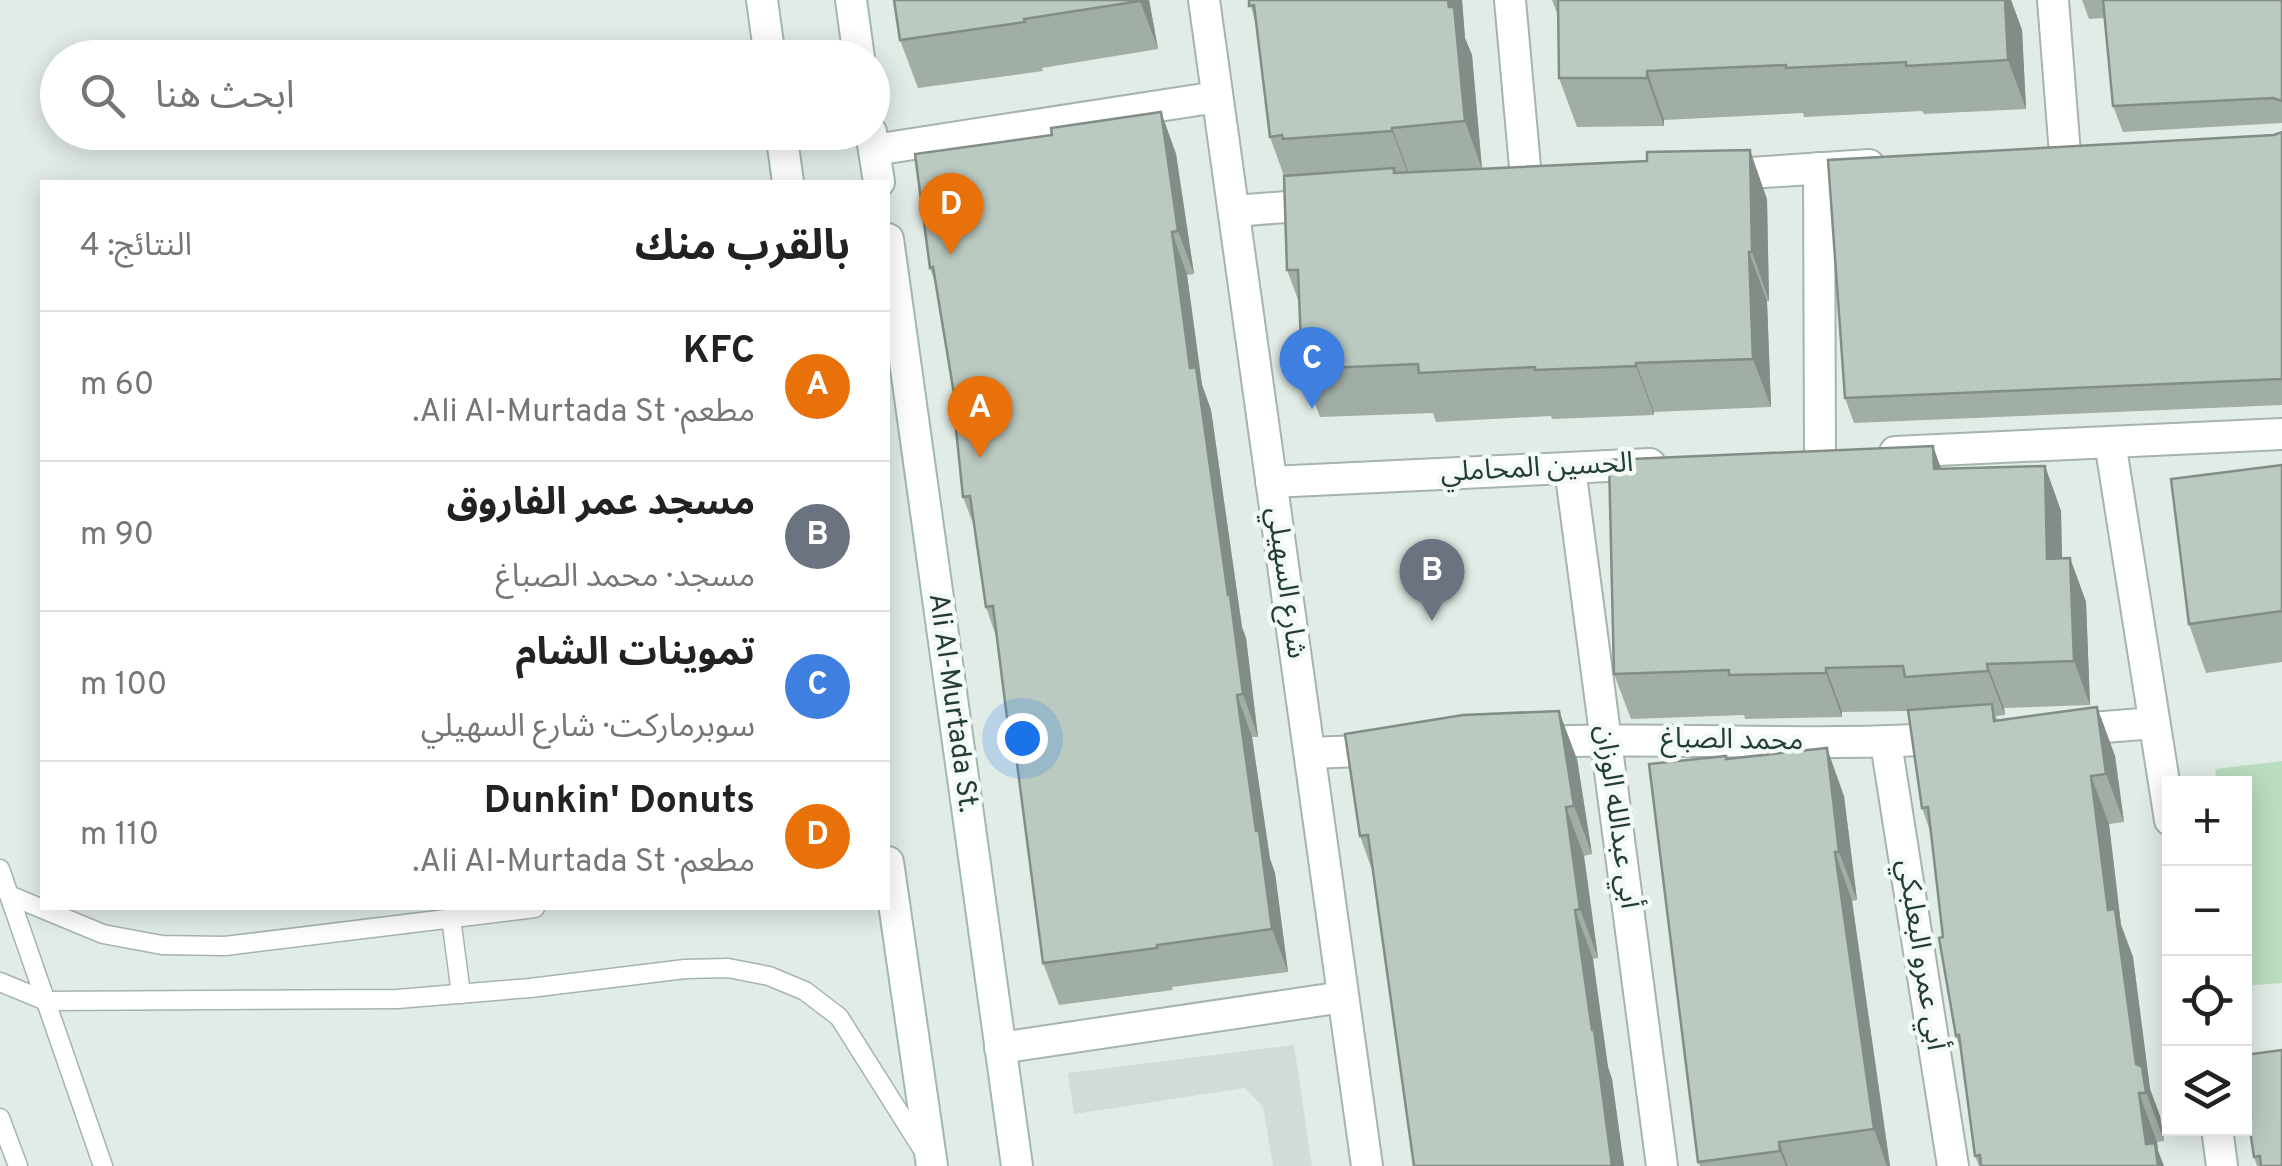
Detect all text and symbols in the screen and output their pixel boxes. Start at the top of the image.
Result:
search box [40,40,890,150]
icon: search [75,68,130,123]
text: ابحث هنا [155,73,295,122]
pin: D [918,172,984,255]
text: بالقرب منك [635,222,850,275]
text: النتائج: 4 [80,227,192,267]
pin: C [1280,326,1344,409]
text: KFC [683,328,755,377]
text: 60 m [80,366,154,406]
text: A [806,366,829,406]
pin: A [948,376,1012,458]
text: مطعم · Ali Al-Murtada St. [412,393,755,433]
street label: الحسين المحاملي [1440,446,1634,493]
text: مسجد عمر الفاروق [447,480,755,529]
street label: شارع السهيلي [1256,505,1313,661]
text: 90 m [80,516,154,556]
text: B [806,516,829,556]
pin: B [1400,538,1464,621]
text: مسجد · محمد الصباغ [496,558,755,598]
street label: Ali Al-Murtada St. [919,591,985,815]
text: تموينات الشام [516,630,755,679]
text: 100 m [80,666,167,706]
text: C [807,666,828,706]
text: سوبرماركت · شارع السهيلي [421,708,755,748]
your location [997,713,1048,764]
street label: محمد الصباغ [1660,722,1804,760]
street label: أبي عبدالله الوزان [1585,723,1649,911]
map controls [2162,776,2252,1136]
button: + [2162,776,2252,866]
text: Dunkin' Donuts [484,778,755,827]
text: 110 m [80,816,159,856]
text: D [806,816,829,856]
text: مطعم · Ali Al-Murtada St. [412,843,755,883]
street label: أبي عمرو البعلبكي [1887,857,1955,1053]
button: − [2162,866,2252,956]
button: locate [2162,956,2252,1046]
button: layers [2162,1046,2252,1136]

